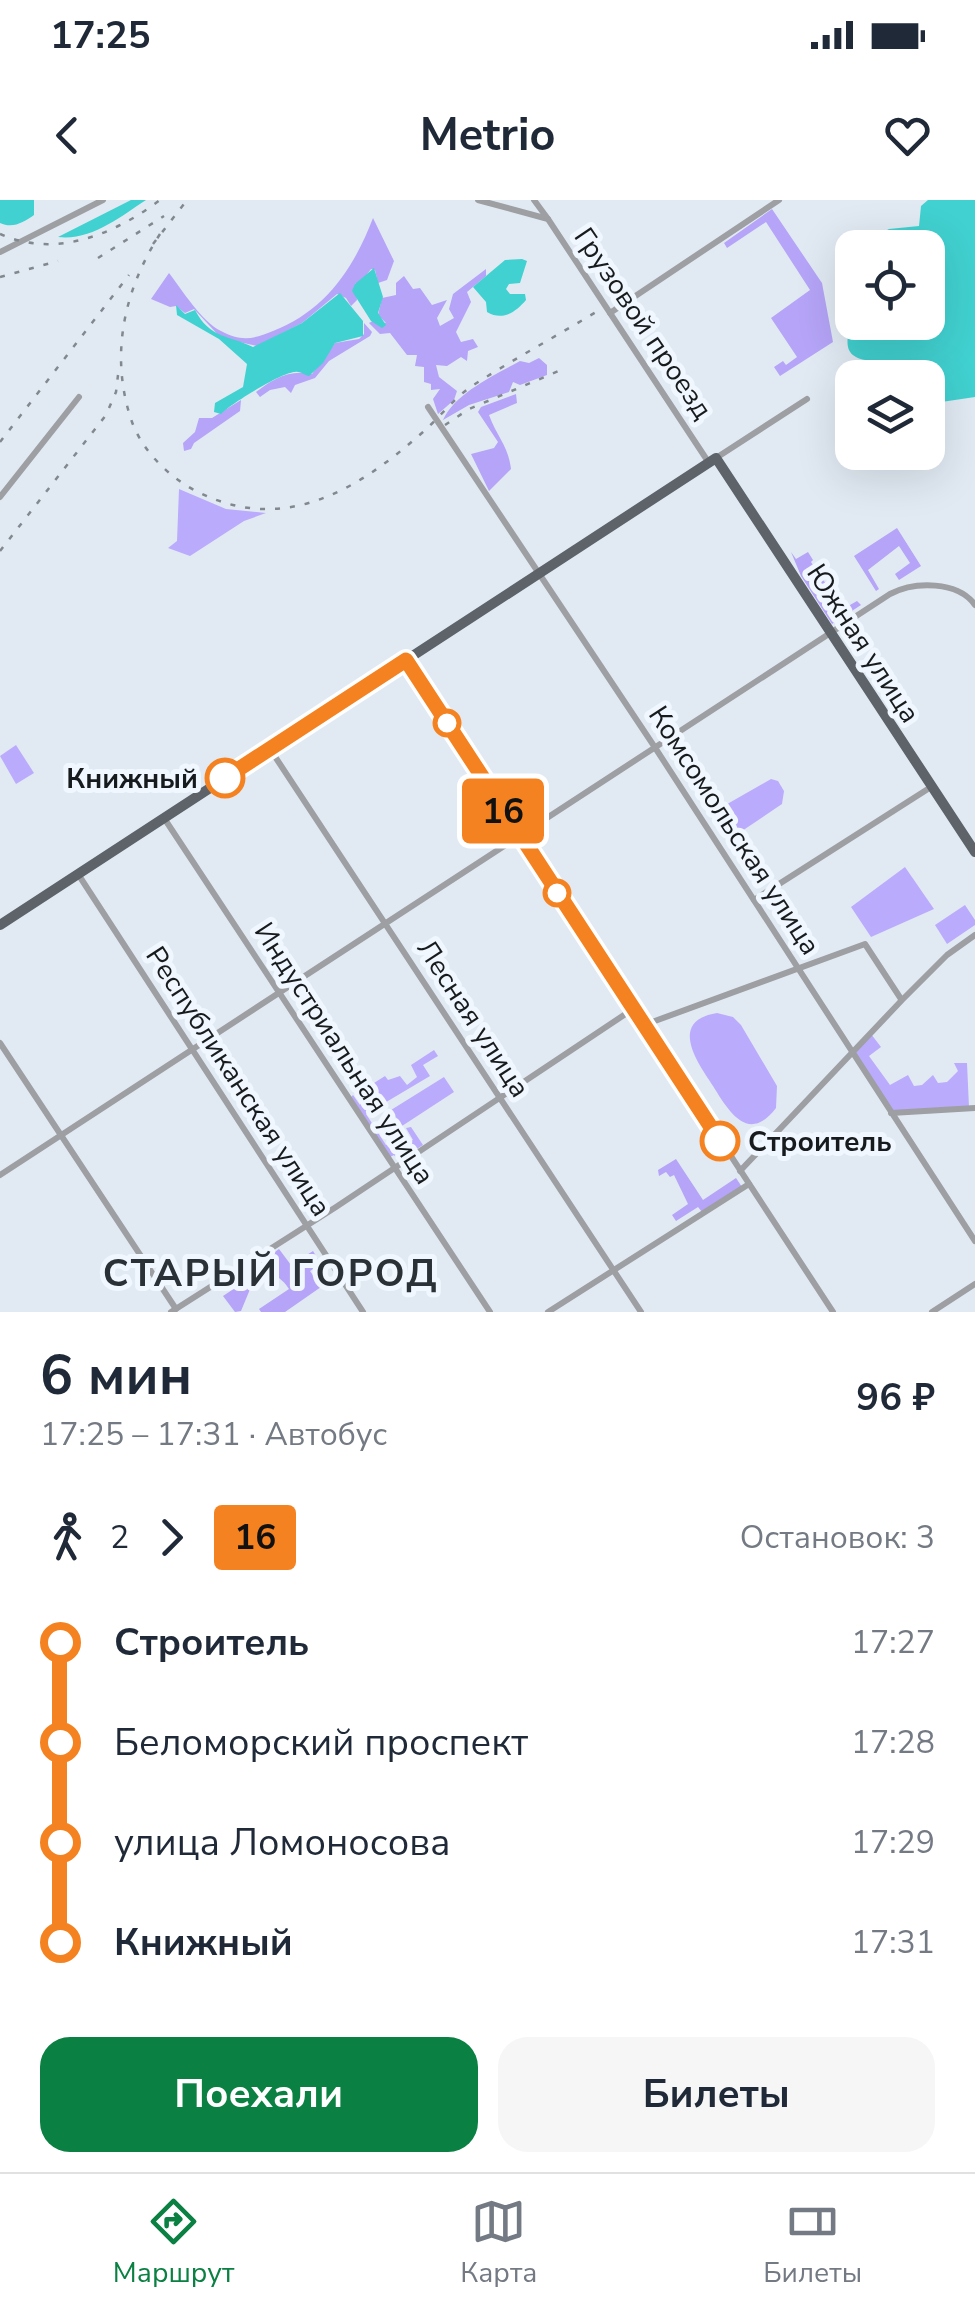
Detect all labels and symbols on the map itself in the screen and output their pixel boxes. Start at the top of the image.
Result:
street label: Грузовой проезд [565,220,721,427]
street label: Южная улица [798,557,929,730]
street label: Комсомольская улица [639,699,829,962]
unlabelled marker [434,710,460,736]
marker: Книжный [206,759,244,797]
place label: Книжный [66,760,198,798]
line badge: 16 [458,778,548,844]
unlabelled marker [544,880,570,906]
street label: Индустриальная улица [245,915,443,1192]
street label: Лесная улица [408,932,538,1105]
street label: Республиканская улица [137,939,340,1224]
marker: Строитель [701,1122,739,1160]
place label: Строитель [748,1123,892,1161]
district label: СТАРЫЙ ГОРОД [103,1248,439,1299]

